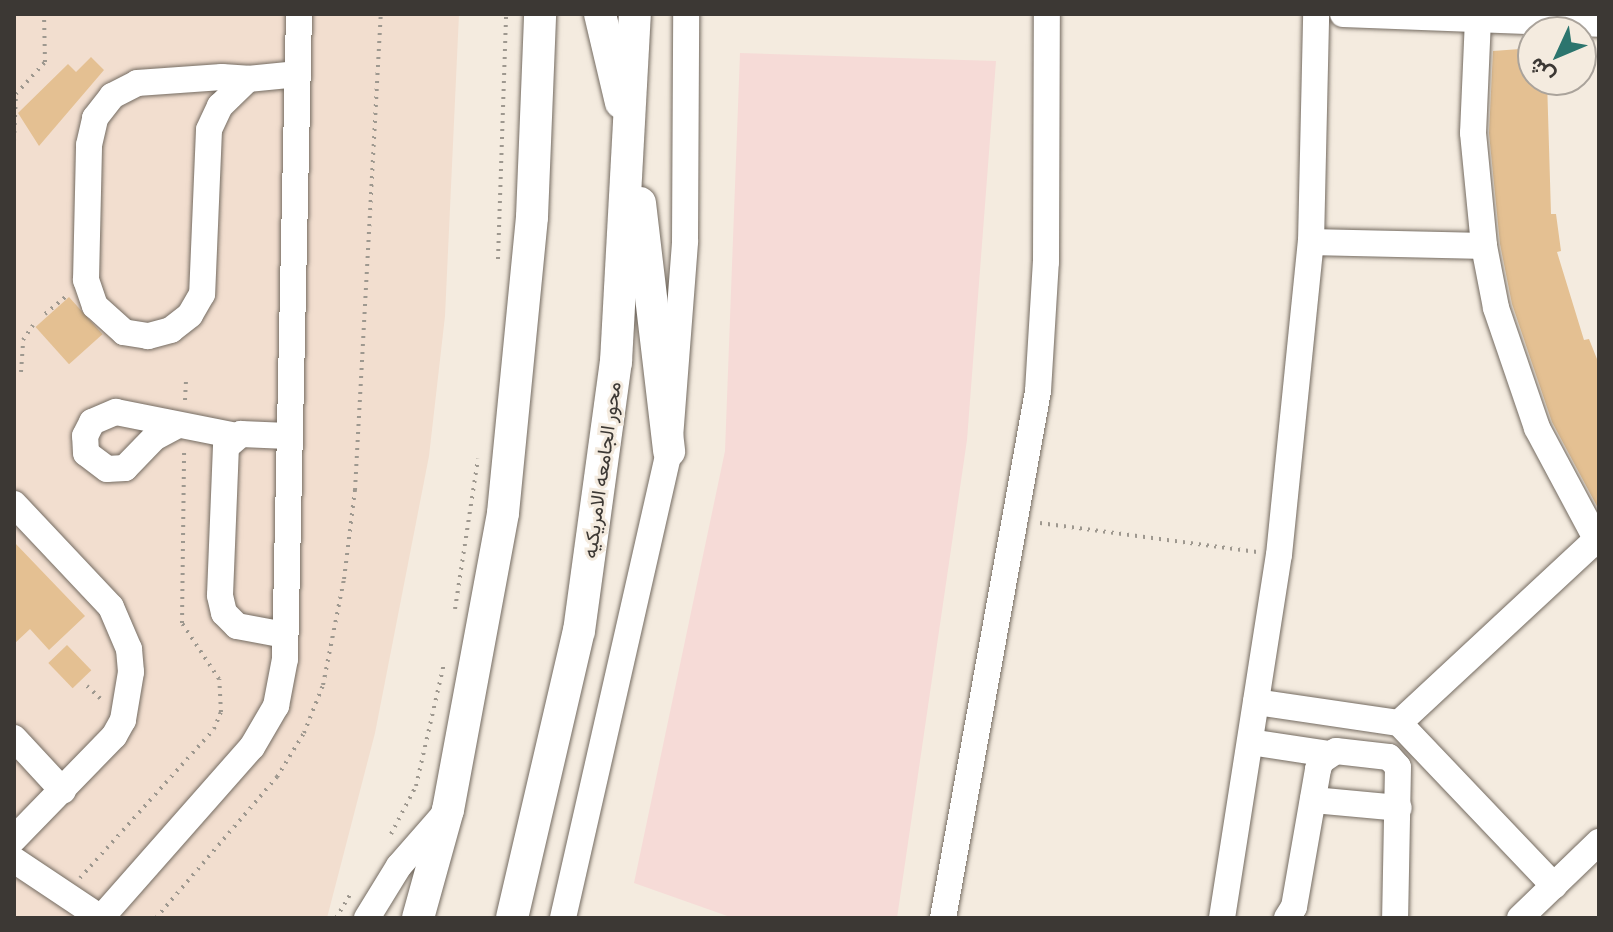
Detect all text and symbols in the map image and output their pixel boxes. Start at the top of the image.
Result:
north arrow [1517,16,1597,96]
text: ش [1521,51,1561,91]
street label: محور الجامعه الامريكيه [577,380,625,560]

